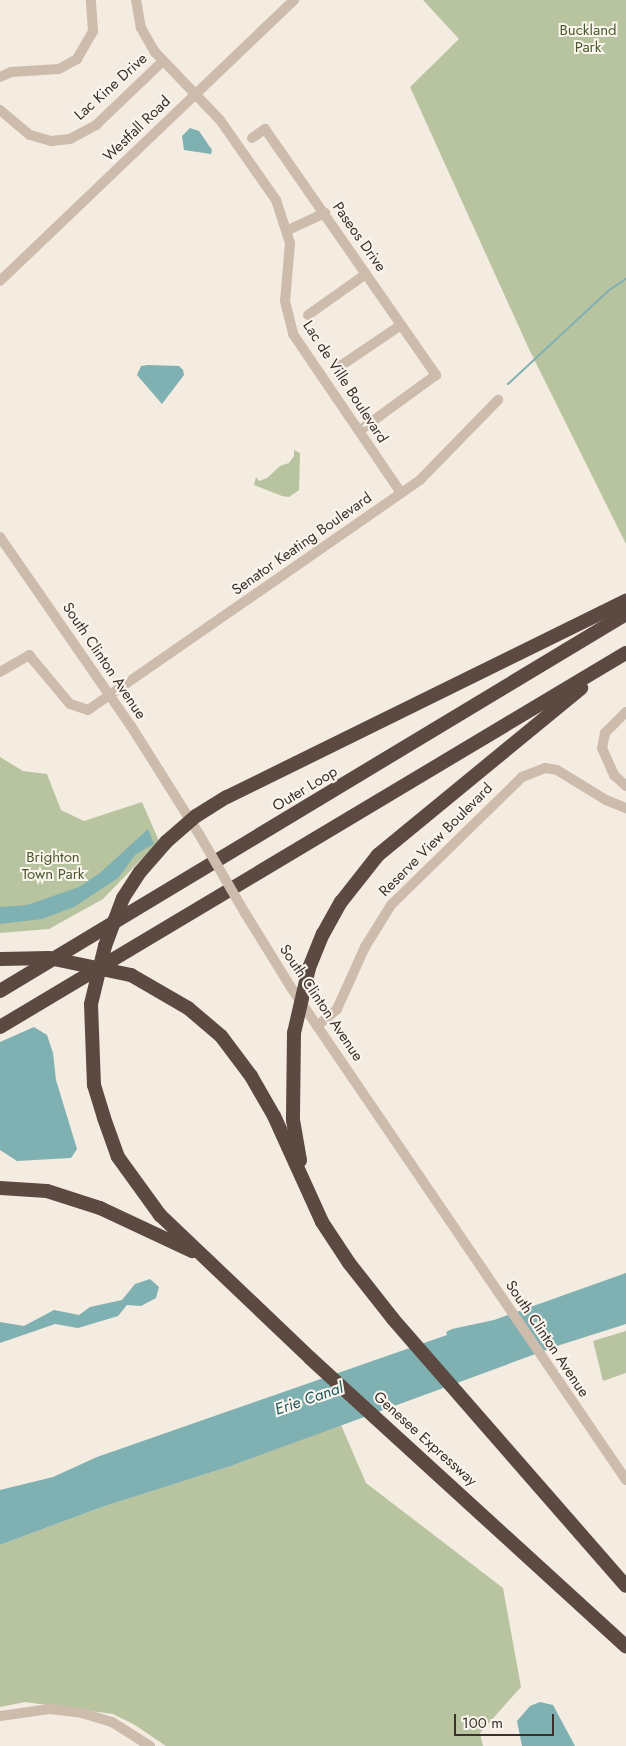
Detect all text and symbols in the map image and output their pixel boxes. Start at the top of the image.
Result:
park label: Buckland Park [559,21,617,56]
street label: Lac Kine Drive [71,50,151,124]
street label: Westfall Road [100,93,174,165]
street label: Paseos Drive [328,199,390,275]
street label: Lac de Ville Boulevard [299,317,391,447]
street label: Senator Keating Boulevard [229,489,375,599]
street label: South Clinton Avenue [58,599,150,723]
street label: Outer Loop [269,763,341,815]
street label: Reserve View Boulevard [376,780,496,900]
park label: Brighton Town Park [22,848,84,883]
street label: South Clinton Avenue [275,941,367,1065]
street label: South Clinton Avenue [501,1277,593,1401]
water label: Erie Canal [272,1378,346,1420]
street label: Genesee Expressway [370,1388,480,1490]
scale bar [456,1704,556,1736]
text: 100 m [462,1712,503,1734]

